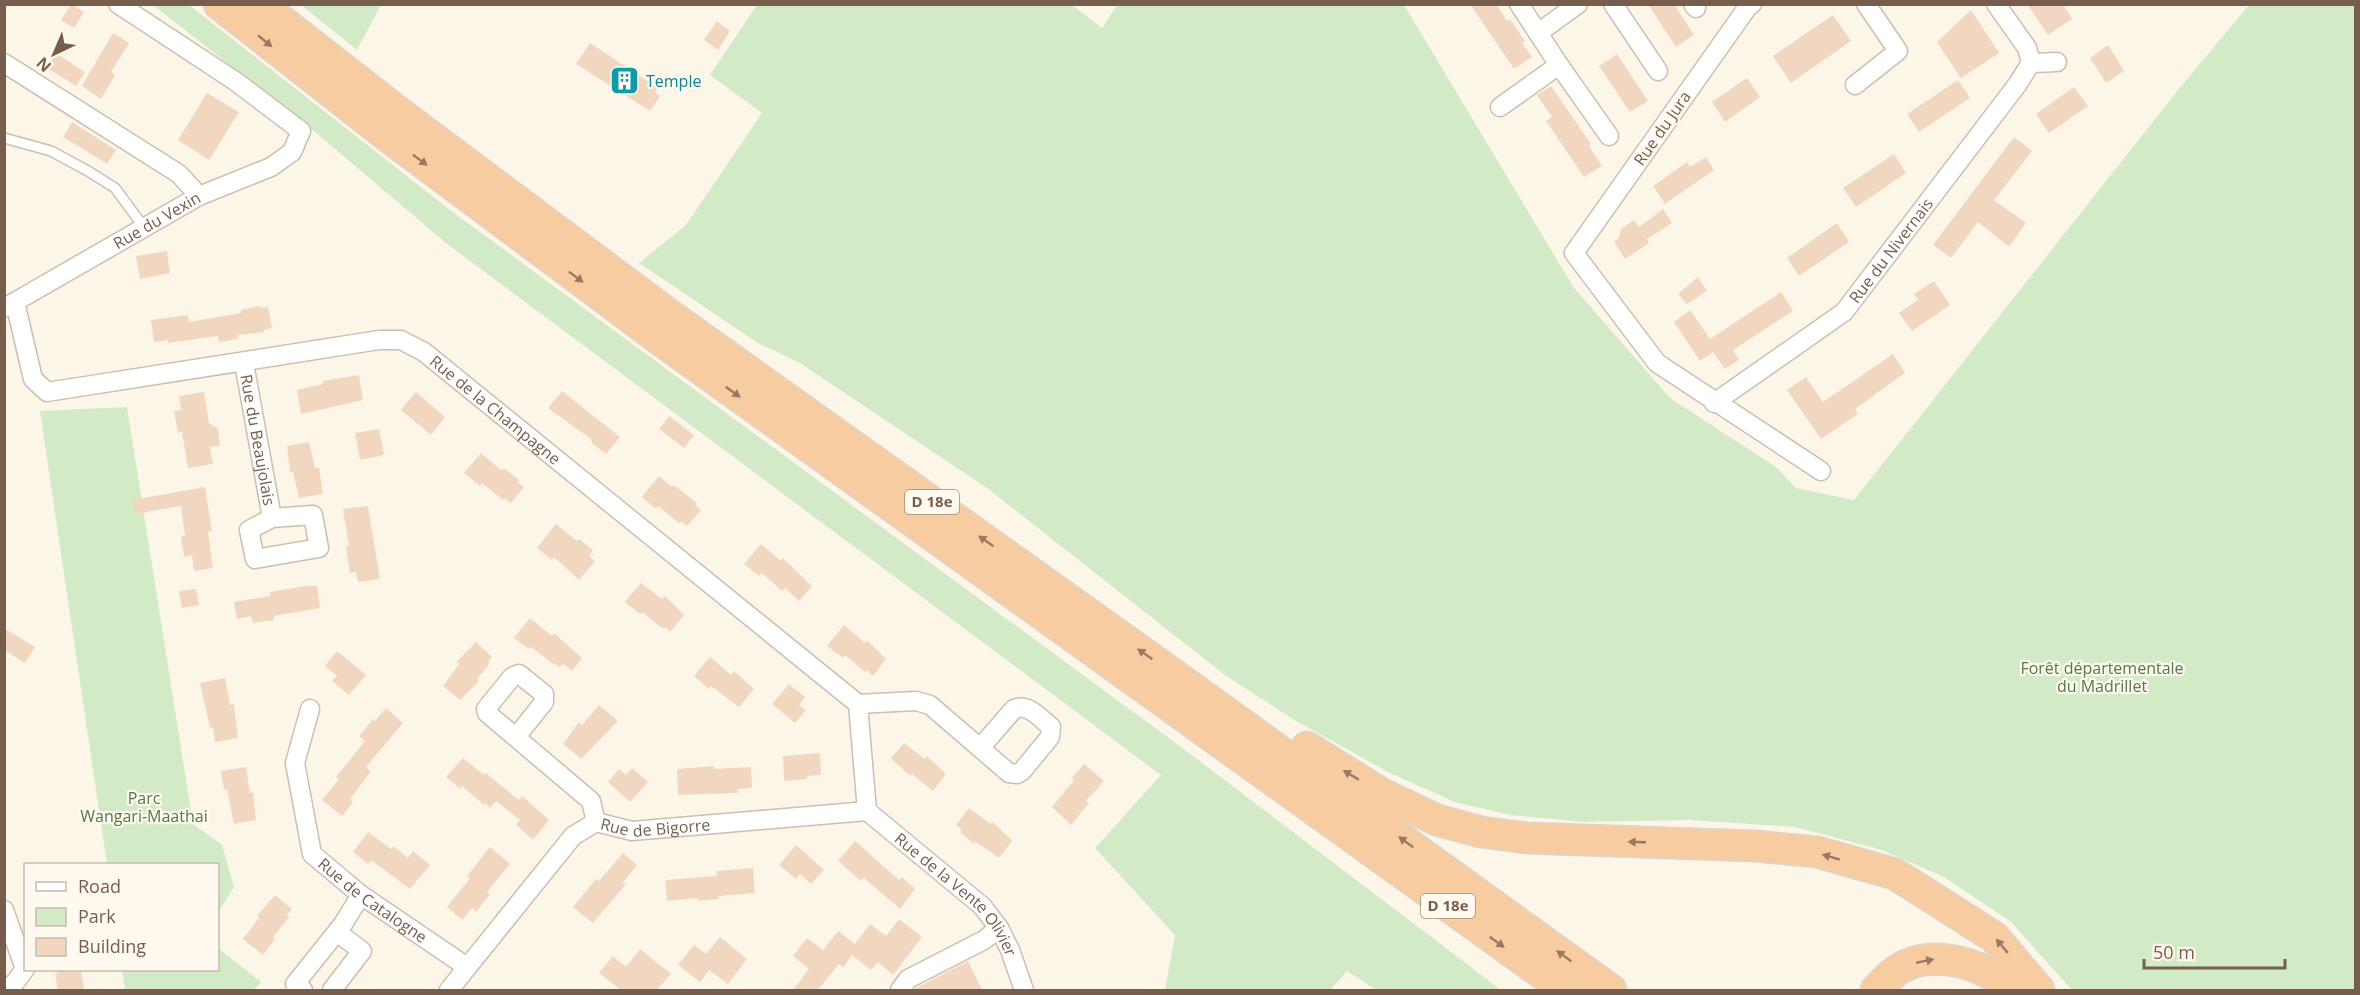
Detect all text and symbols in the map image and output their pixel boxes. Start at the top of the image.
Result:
north arrow [24,24,84,84]
one-way arrow [257,34,272,47]
text: N [31,52,56,77]
building icon: Temple [609,65,641,97]
place label: Temple [646,70,701,92]
street label: Rue du Jura [1628,86,1696,170]
one-way arrow [411,154,427,166]
street label: Rue du Vexin [109,186,205,254]
street label: Rue du Nivernais [1844,193,1938,308]
one-way arrow [568,270,583,282]
street label: Rue de la Champagne [425,350,565,470]
street label: Rue du Beaujolais [235,372,281,507]
one-way arrow [725,386,741,398]
road number: D 18e [905,490,959,514]
one-way arrow [979,535,995,547]
one-way arrow [1138,648,1154,660]
park label: Forêt départementale du Madrillet [2020,657,2184,697]
one-way arrow [1343,770,1359,781]
park label: Parc Wangari-Maathai [80,787,208,827]
street label: Rue de Bigorre [598,813,711,842]
street label: Rue de la Vente Olivier [890,827,1022,959]
one-way arrow [1398,836,1414,848]
one-way arrow [1628,837,1647,847]
one-way arrow [1822,851,1840,861]
street label: Rue de Catalogne [313,853,431,948]
legend [24,863,219,971]
text: Road [78,874,121,898]
road number: D 18e [1421,894,1475,918]
text: Park [78,904,116,928]
scale bar [2144,932,2285,970]
text: Building [78,934,146,958]
one-way arrow [1489,936,1505,948]
one-way arrow [1995,938,2008,954]
text: 50 m [2153,940,2195,964]
one-way arrow [1556,950,1572,962]
one-way arrow [1915,955,1934,965]

